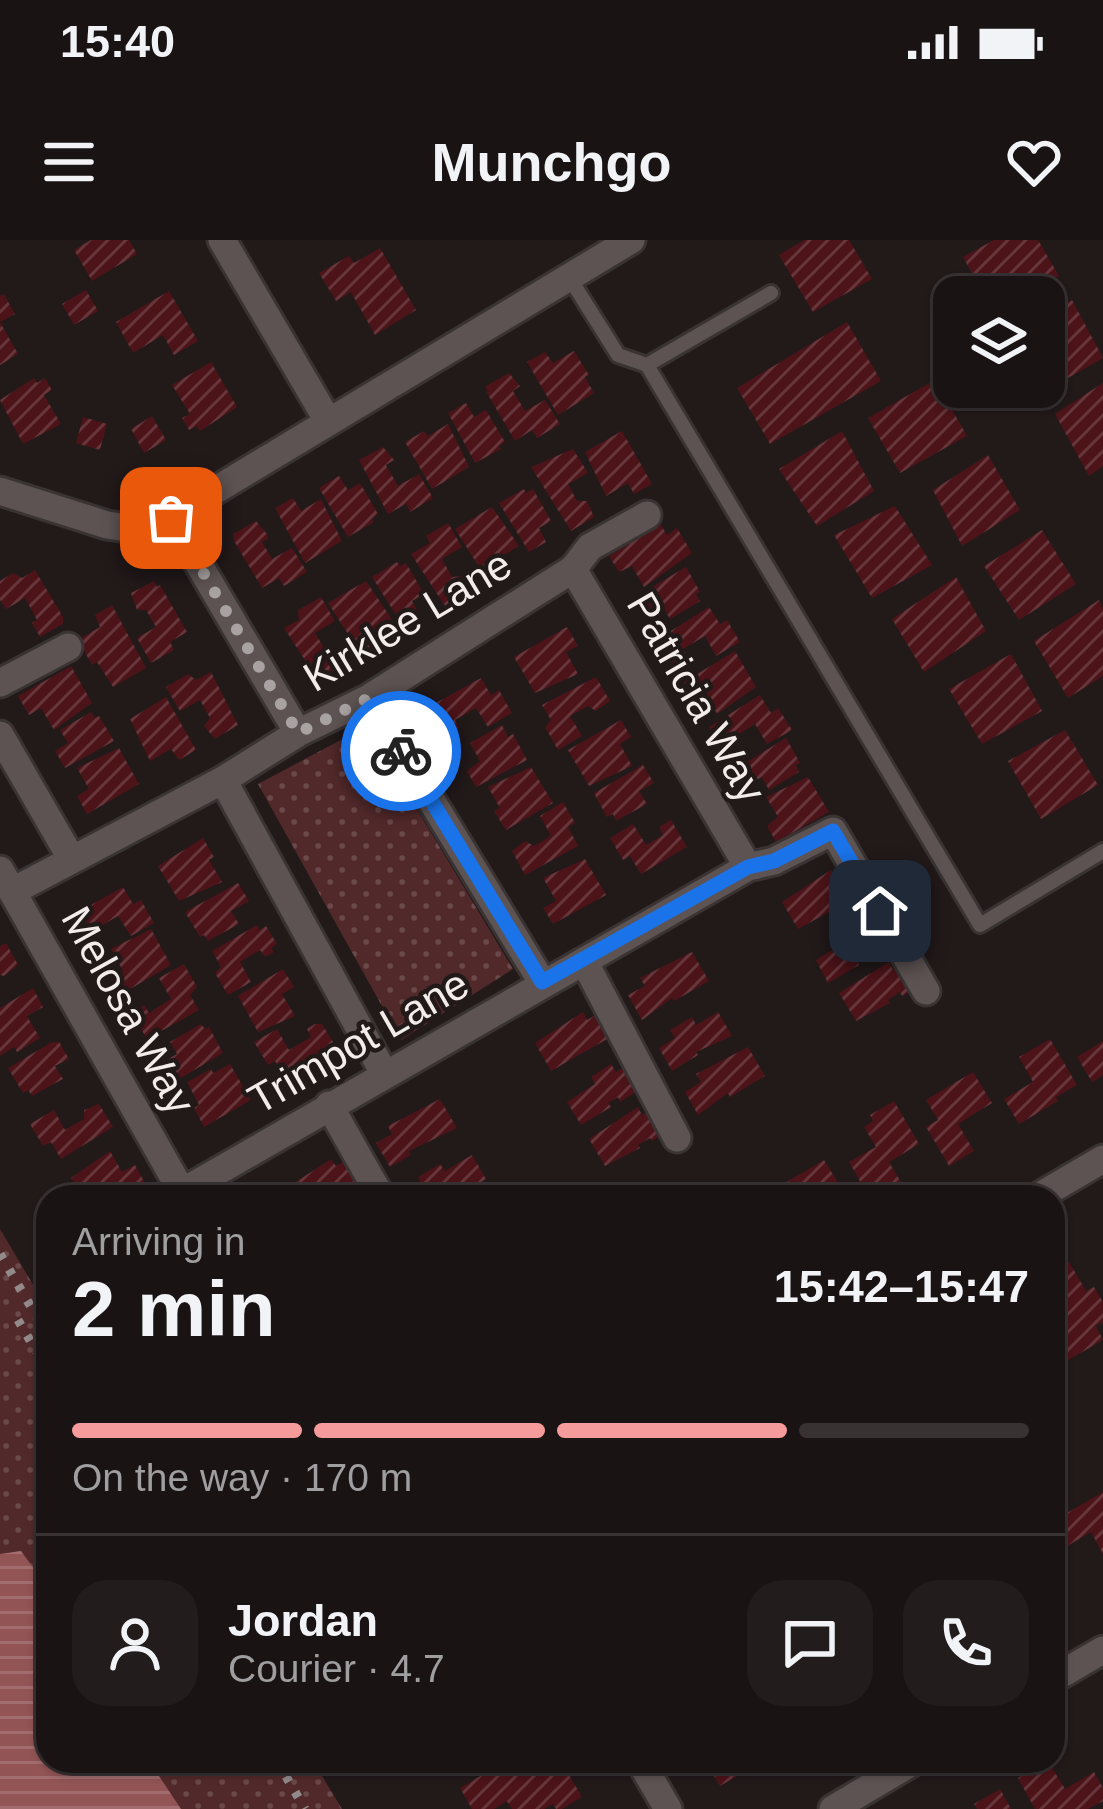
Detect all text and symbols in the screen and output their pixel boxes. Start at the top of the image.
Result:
text: 15:40 [60,16,175,67]
icon: menu [36,129,102,195]
icon: heart [1001,129,1067,195]
text: Munchgo [432,132,671,192]
map controls [933,276,1065,408]
button: layers [933,276,1065,408]
pin [120,467,222,569]
icon: bag [138,485,204,551]
street label: Kirklee Lane [295,540,519,701]
street label: Patricia Way [618,584,775,810]
courier [341,691,461,811]
icon: bike [368,718,434,784]
pin [829,860,931,962]
icon: home [847,878,913,944]
street label: Melosa Way [52,898,205,1122]
street label: Trimpot Lane [240,960,476,1123]
text: Arriving in [72,1220,245,1263]
text: 15:42–15:47 [774,1261,1029,1312]
text: 2 min [72,1265,276,1353]
text: On the way · 170 m [72,1456,412,1499]
button: person [72,1580,198,1706]
button: chat [747,1580,873,1706]
button: phone [903,1580,1029,1706]
text: Jordan [228,1595,378,1646]
text: Courier · 4.7 [228,1647,445,1690]

